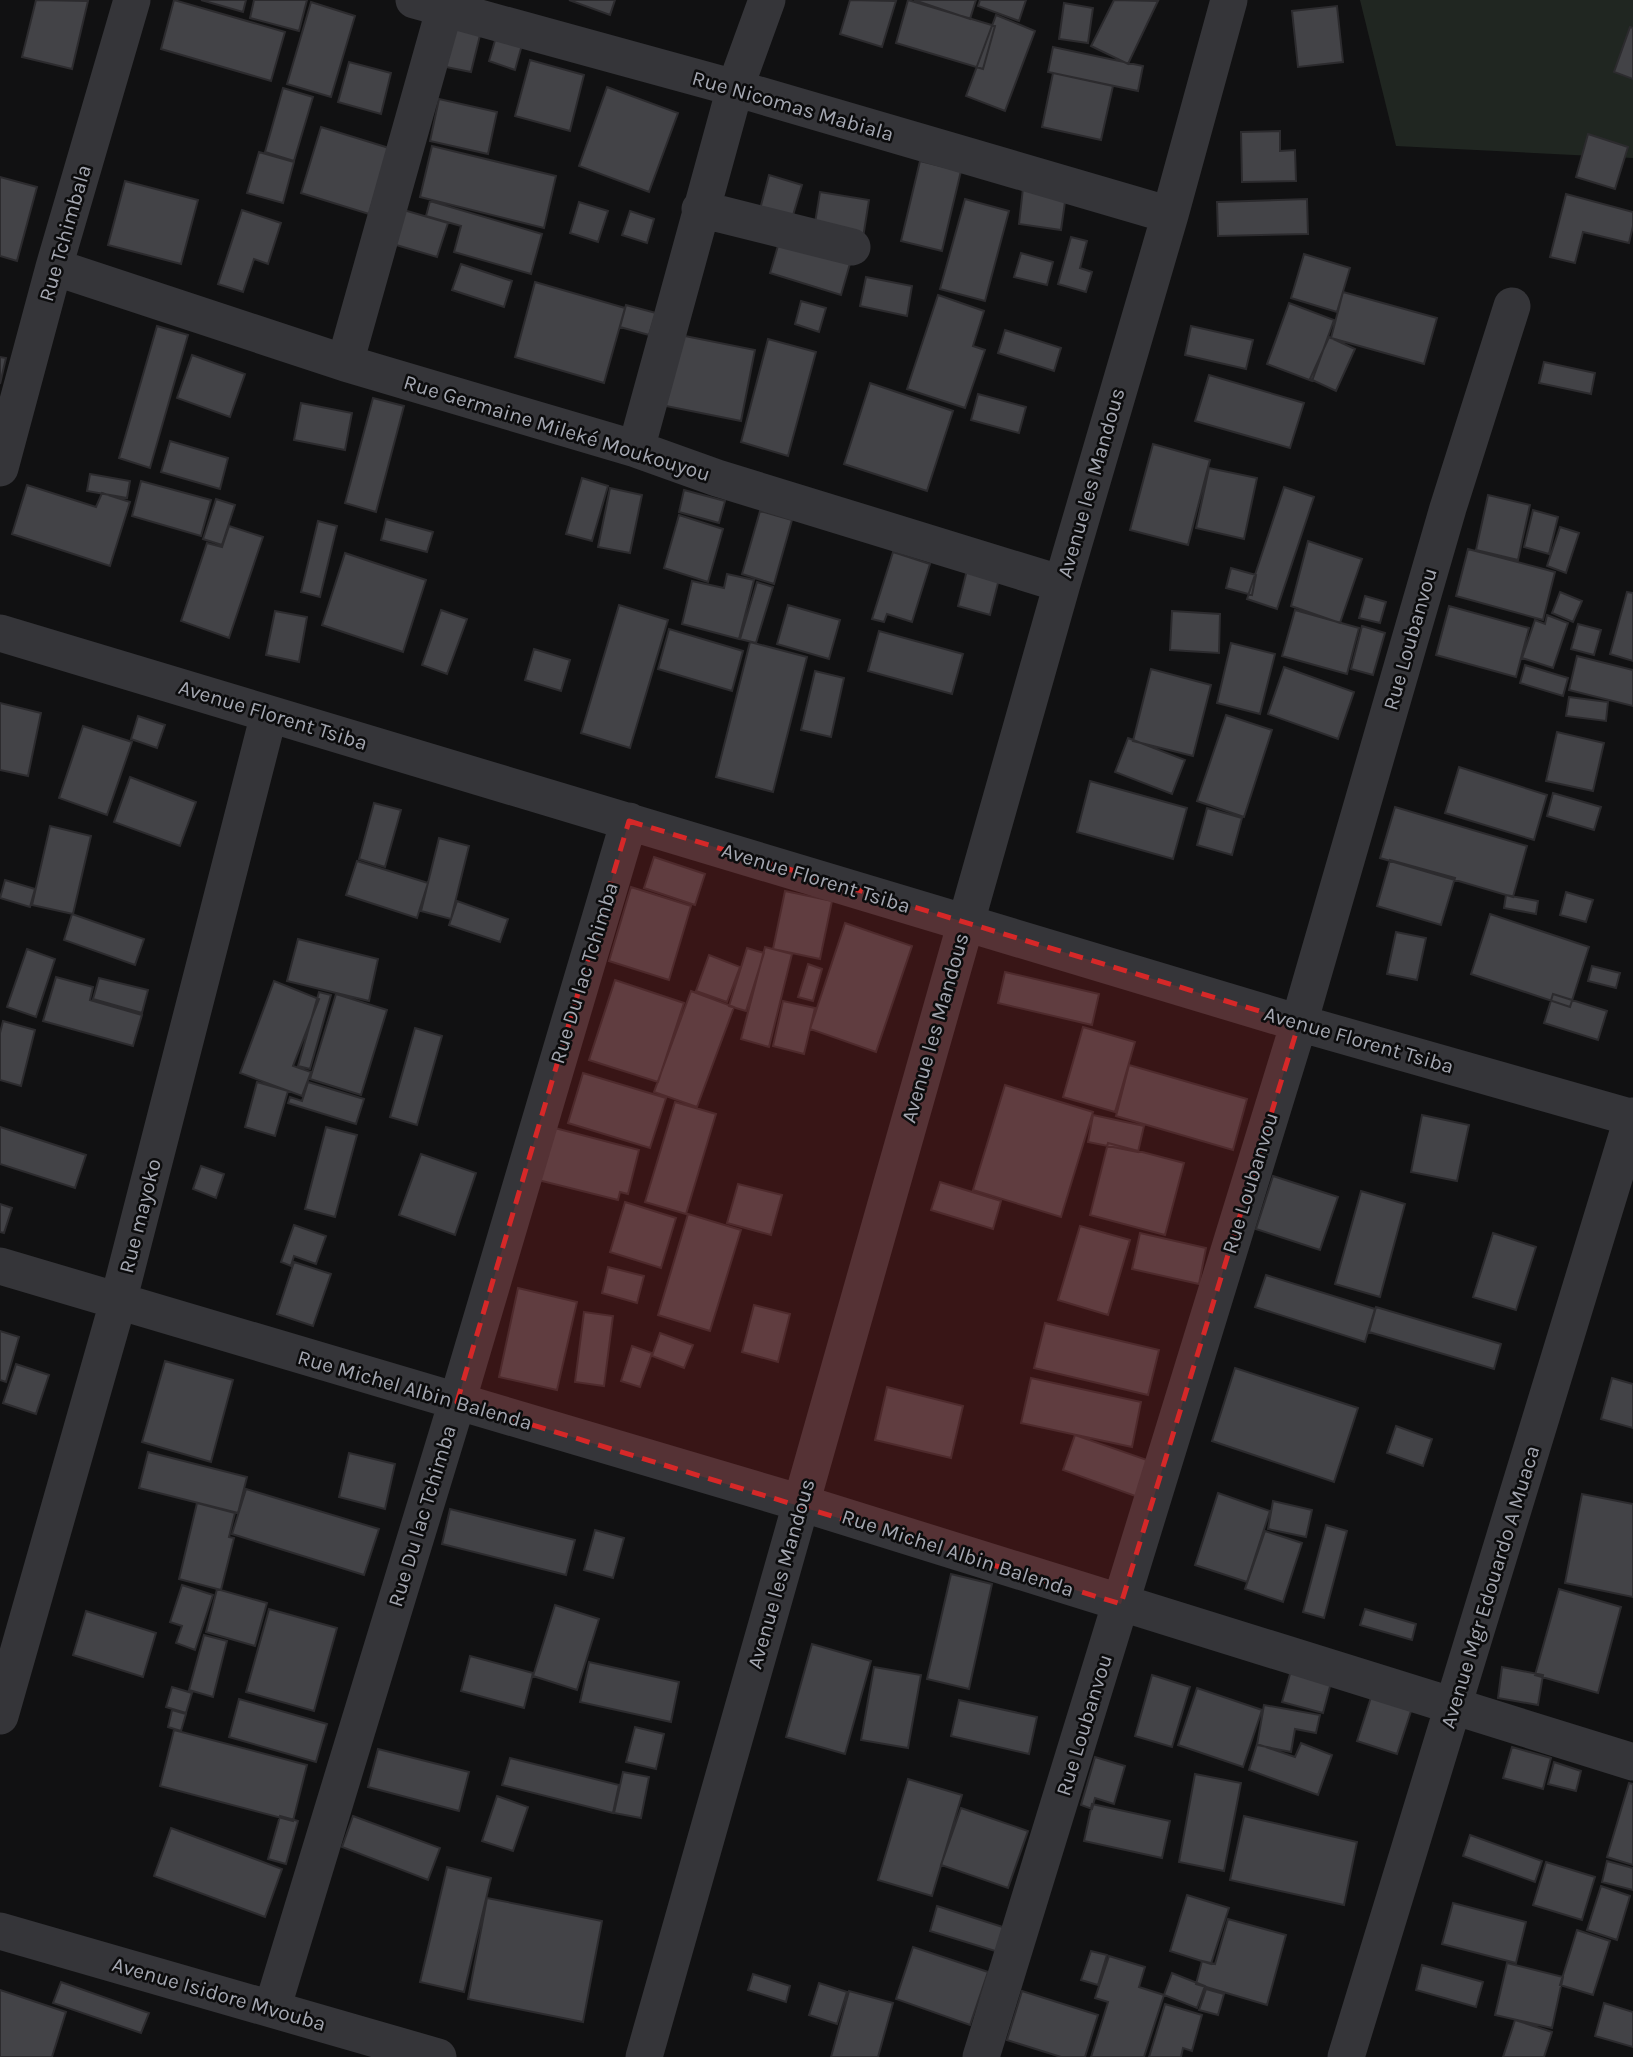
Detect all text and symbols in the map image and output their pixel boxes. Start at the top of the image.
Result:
street label: Rue Nicomas Mabiala [689,66,897,146]
street label: Rue Tchimbala [34,162,96,304]
street label: Rue Germaine Mileké Moukouyou [401,370,713,486]
street label: Avenue les Mandous [1052,385,1130,581]
street label: Rue Loubanvou [1378,565,1442,713]
street label: Avenue Florent Tsiba [176,675,370,755]
street label: Avenue Florent Tsiba [719,838,913,918]
street label: Rue Du lac Tchimba [545,879,623,1067]
street label: Avenue les Mandous [896,930,974,1126]
street label: Avenue Florent Tsiba [1261,1001,1457,1079]
street label: Rue Loubanvou [1217,1109,1283,1257]
street label: Rue mayoko [114,1156,166,1276]
street label: Rue Michel Albin Balenda [295,1345,535,1435]
street label: Rue Du lac Tchimba [383,1422,461,1610]
street label: Avenue Mgr Edouardo A Muaca [1435,1443,1545,1731]
street label: Avenue les Mandous [742,1476,820,1672]
street label: Rue Michel Albin Balenda [839,1504,1077,1602]
street label: Rue Loubanvou [1051,1651,1117,1799]
street label: Avenue Isidore Mvouba [109,1952,329,2036]

